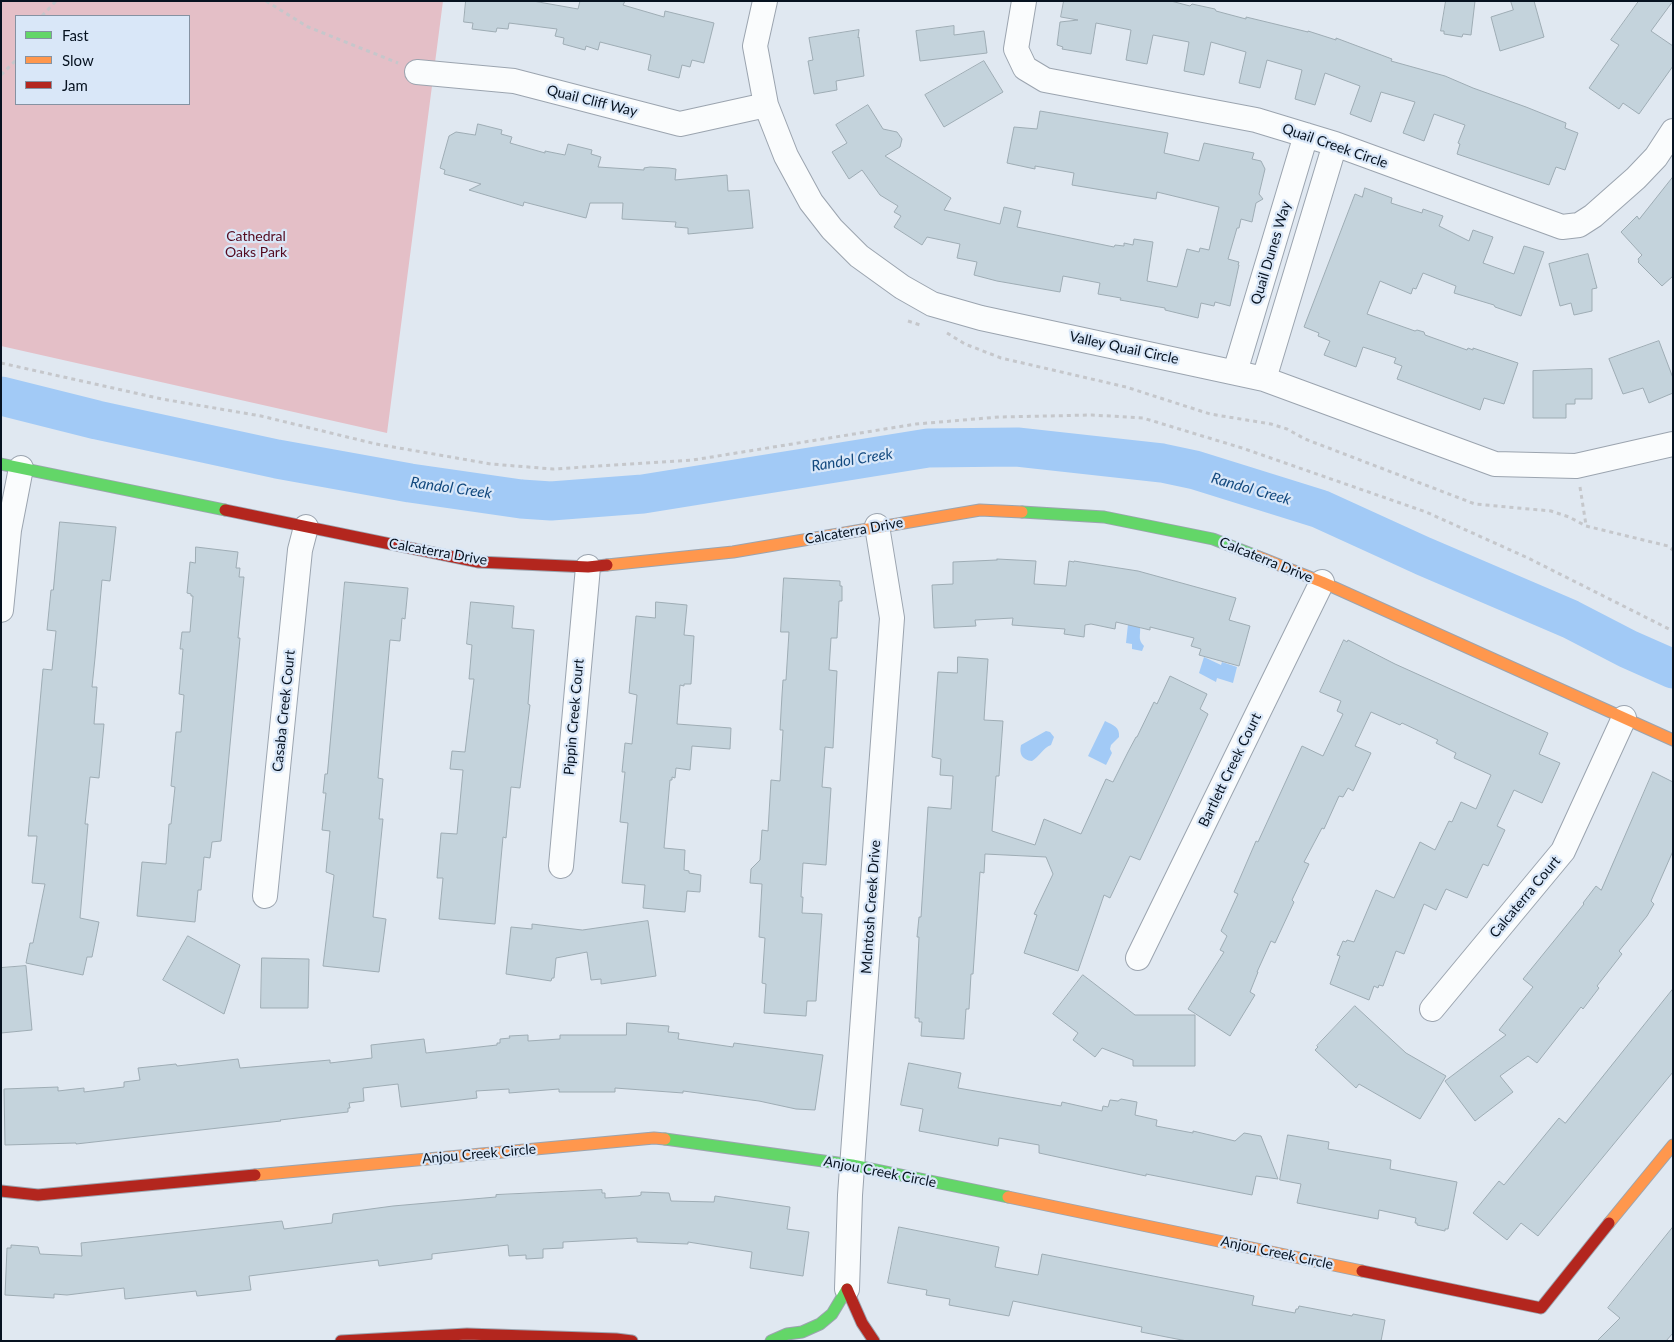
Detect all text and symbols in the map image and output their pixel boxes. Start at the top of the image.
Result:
legend [15,15,190,105]
text: Fast [62,26,89,44]
text: Slow [62,51,94,69]
text: Jam [62,76,88,94]
street label: Quail Cliff Way [545,82,639,120]
street label: Quail Creek Circle [1280,120,1390,172]
street label: Quail Dunes Way [1247,199,1295,307]
park label: Cathedral Oaks Park [225,228,287,260]
street label: Valley Quail Circle [1068,328,1180,368]
water label: Randol Creek [810,445,894,475]
water label: Randol Creek [1209,469,1293,509]
water label: Randol Creek [409,473,493,503]
street label: Calcaterra Drive [804,514,904,548]
street label: Calcaterra Drive [1217,534,1315,586]
street label: Calcaterra Drive [388,535,488,569]
street label: Casaba Creek Court [269,649,299,773]
street label: Pippin Creek Court [561,658,587,776]
street label: Bartlett Creek Court [1195,710,1265,830]
street label: McIntosh Creek Drive [858,839,884,975]
street label: Calcaterra Court [1486,853,1564,941]
street label: Anjou Creek Circle [421,1141,537,1167]
street label: Anjou Creek Circle [822,1153,938,1191]
street label: Anjou Creek Circle [1219,1233,1335,1273]

